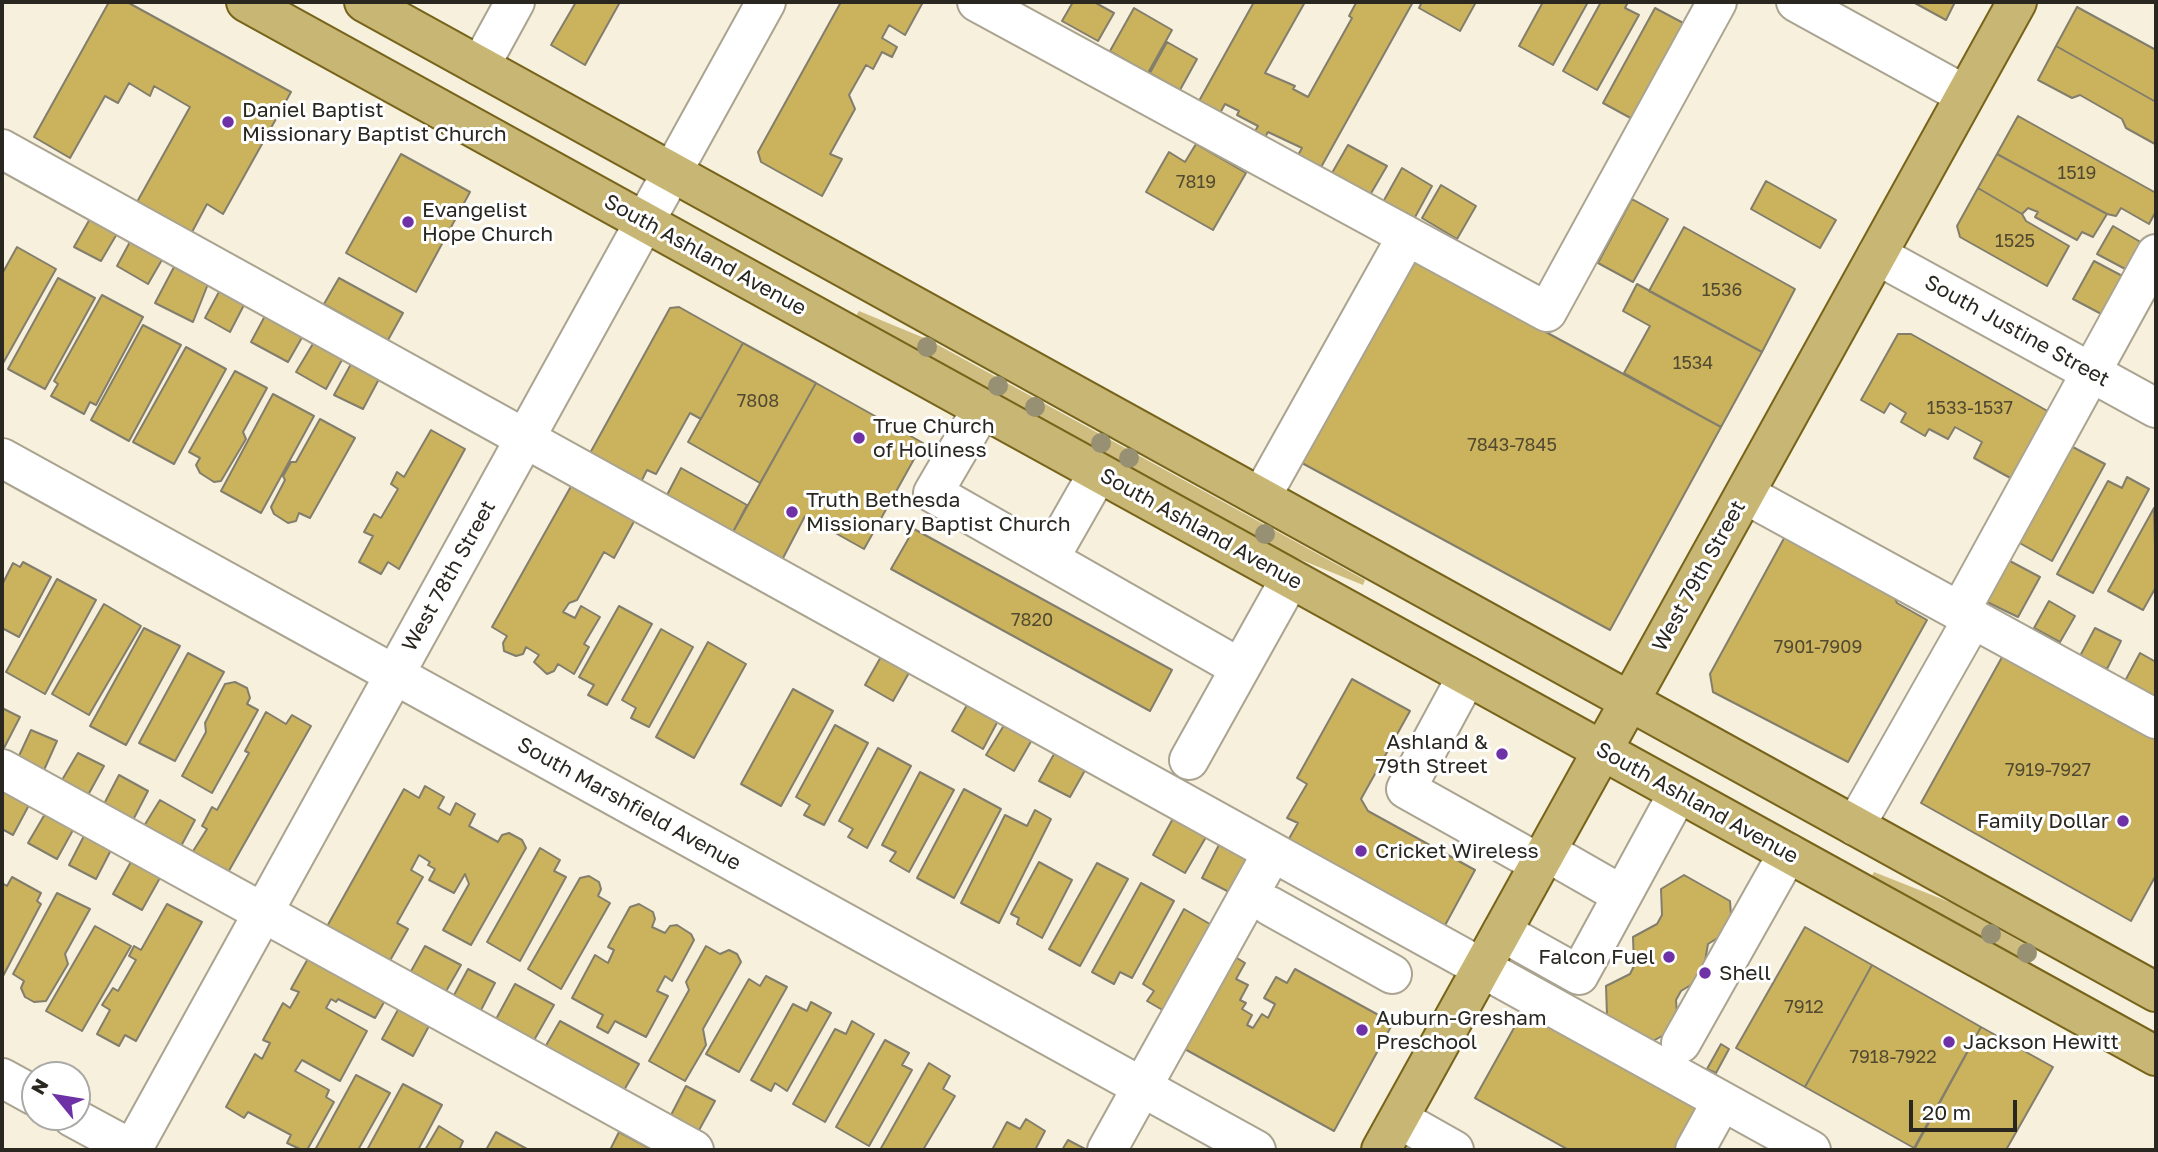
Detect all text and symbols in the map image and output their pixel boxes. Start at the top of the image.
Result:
place label: Daniel Baptist Missionary Baptist Church [242,97,507,147]
marker: Daniel Baptist Missionary Baptist Church [220,114,236,130]
house number: 1519 [2058,162,2096,184]
house number: 7819 [1176,171,1216,193]
street label: South Ashland Avenue [600,189,810,321]
place label: Evangelist Hope Church [422,197,553,247]
marker: Evangelist Hope Church [400,214,416,230]
house number: 1525 [1995,230,2035,252]
street label: South Justine Street [1920,270,2114,392]
house number: 1536 [1702,279,1742,301]
house number: 1534 [1673,352,1713,374]
house number: 7808 [737,390,779,412]
house number: 1533-1537 [1927,397,2013,419]
place label: True Church of Holiness [873,413,995,463]
marker: True Church of Holiness [851,430,867,446]
house number: 7843-7845 [1467,434,1557,456]
street label: South Ashland Avenue [1096,463,1306,595]
place label: Truth Bethesda Missionary Baptist Church [806,487,1071,537]
street label: West 78th Street [397,496,501,656]
street label: West 79th Street [1647,496,1751,656]
marker: Truth Bethesda Missionary Baptist Church [784,504,800,520]
house number: 7820 [1011,609,1053,631]
house number: 7901-7909 [1774,636,1862,658]
place label: Ashland & 79th Street [1375,729,1488,779]
street label: South Marshfield Avenue [513,732,745,876]
street label: South Ashland Avenue [1592,737,1802,869]
marker: Ashland & 79th Street [1494,746,1510,762]
house number: 7919-7927 [2005,759,2091,781]
place label: Family Dollar [1977,808,2109,834]
marker: Family Dollar [2115,813,2131,829]
place label: Cricket Wireless [1375,838,1539,864]
marker: Cricket Wireless [1353,843,1369,859]
place label: Falcon Fuel [1538,944,1655,970]
marker: Falcon Fuel [1661,949,1677,965]
place label: Shell [1719,960,1771,986]
marker: Shell [1697,965,1713,981]
house number: 7912 [1784,996,1824,1018]
place label: Auburn-Gresham Preschool [1376,1005,1547,1055]
marker: Auburn-Gresham Preschool [1354,1022,1370,1038]
place label: Jackson Hewitt [1963,1029,2119,1055]
marker: Jackson Hewitt [1941,1034,1957,1050]
house number: 7918-7922 [1849,1046,1937,1068]
north arrow [21,1061,91,1131]
text: N [26,1074,53,1098]
scale bar [1913,1086,2022,1130]
text: 20 m [1922,1099,1971,1125]

